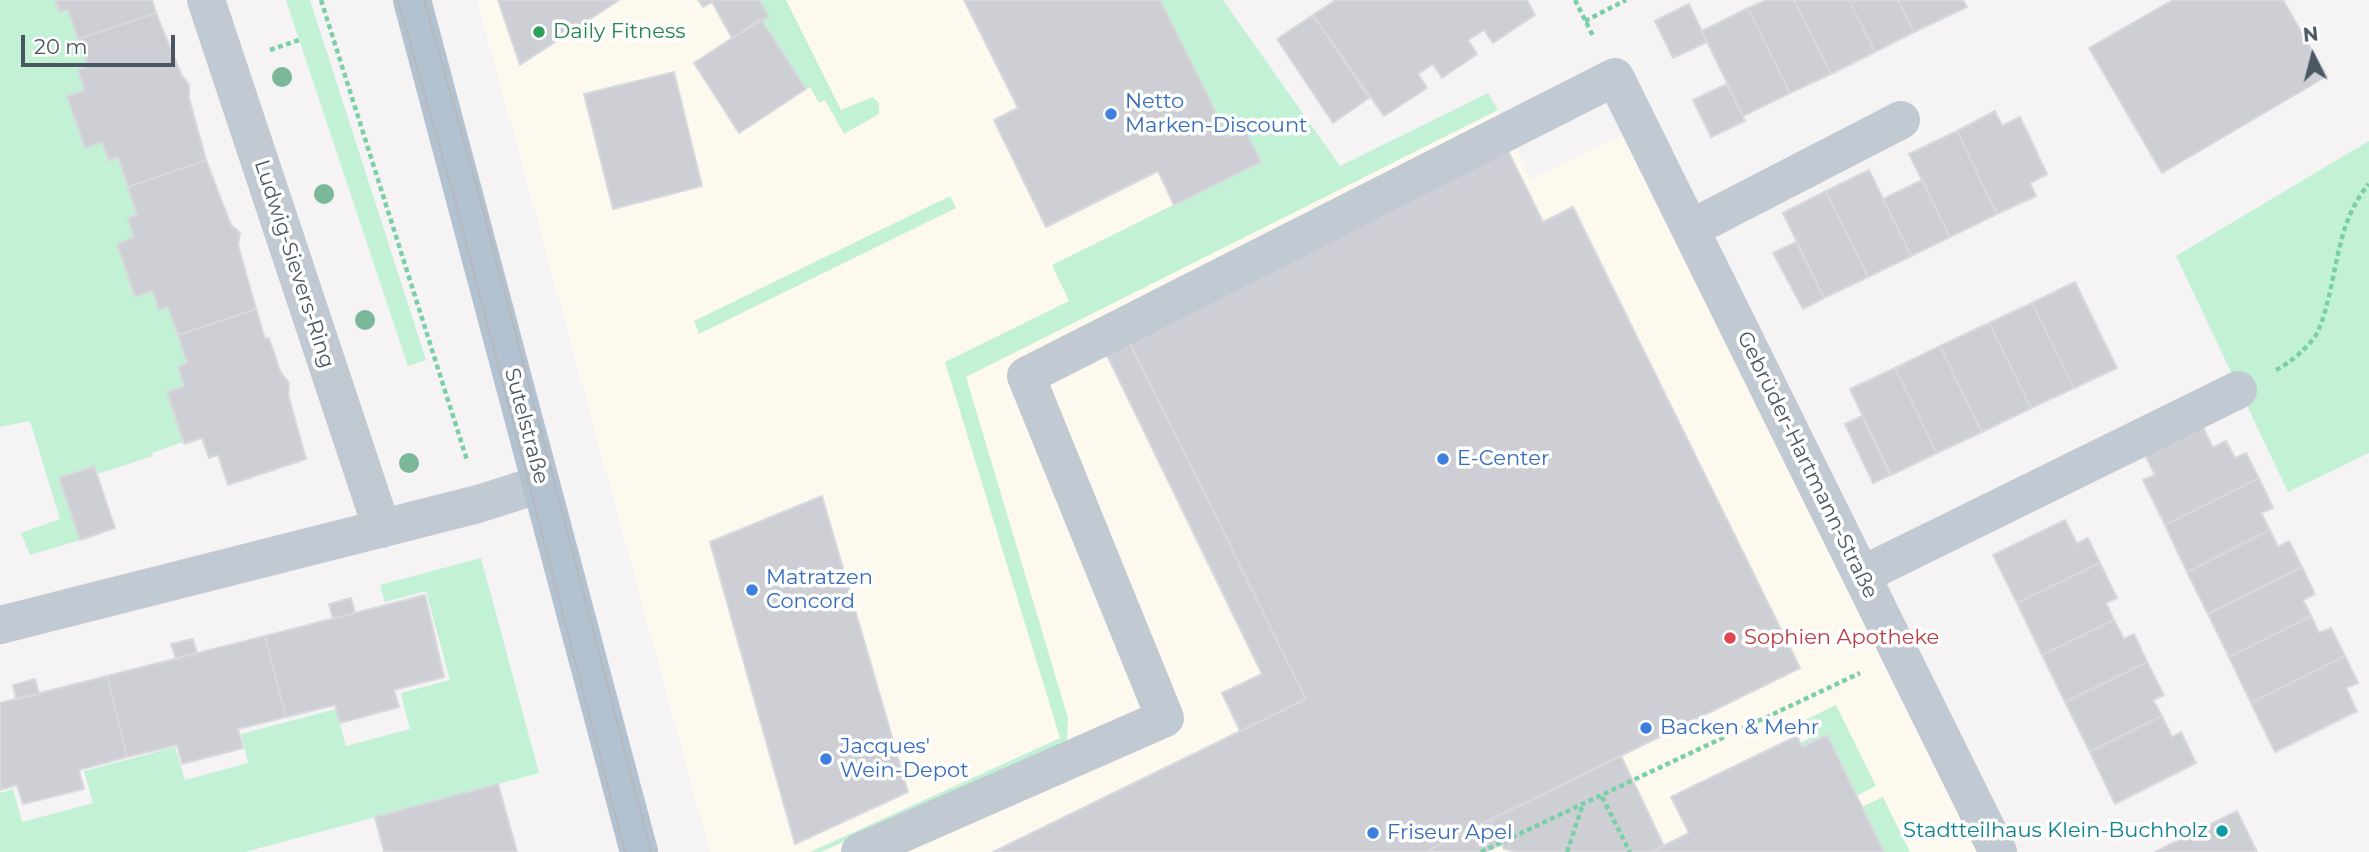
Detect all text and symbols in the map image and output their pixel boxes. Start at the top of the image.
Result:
place label: Daily Fitness [553,19,685,45]
scale bar [24,21,178,65]
north arrow [2278,21,2348,91]
text: N [2302,22,2320,47]
marker: Daily Fitness [531,24,547,40]
text: 20 m [34,34,88,59]
place label: Netto Marken-Discount [1125,89,1308,139]
marker: Netto Marken-Discount [1103,106,1119,122]
street label: Ludwig-Sievers-Ring [248,157,340,371]
street label: Gebrüder-Hartmann-Straße [1731,327,1883,603]
street label: Sutelstraße [498,365,554,487]
place label: E-Center [1457,446,1549,472]
marker: E-Center [1435,451,1451,467]
place label: Matratzen Concord [766,565,873,615]
marker: Matratzen Concord [744,582,760,598]
place label: Sophien Apotheke [1744,625,1939,651]
marker: Sophien Apotheke [1722,630,1738,646]
place label: Backen & Mehr [1660,715,1819,741]
marker: Backen & Mehr [1638,720,1654,736]
place label: Jacques' Wein-Depot [840,734,969,784]
marker: Jacques' Wein-Depot [818,751,834,767]
place label: Stadtteilhaus Klein-Buchholz [1903,818,2208,844]
place label: Friseur Apel [1387,820,1513,846]
marker: Stadtteilhaus Klein-Buchholz [2214,823,2230,839]
marker: Friseur Apel [1365,825,1381,841]

